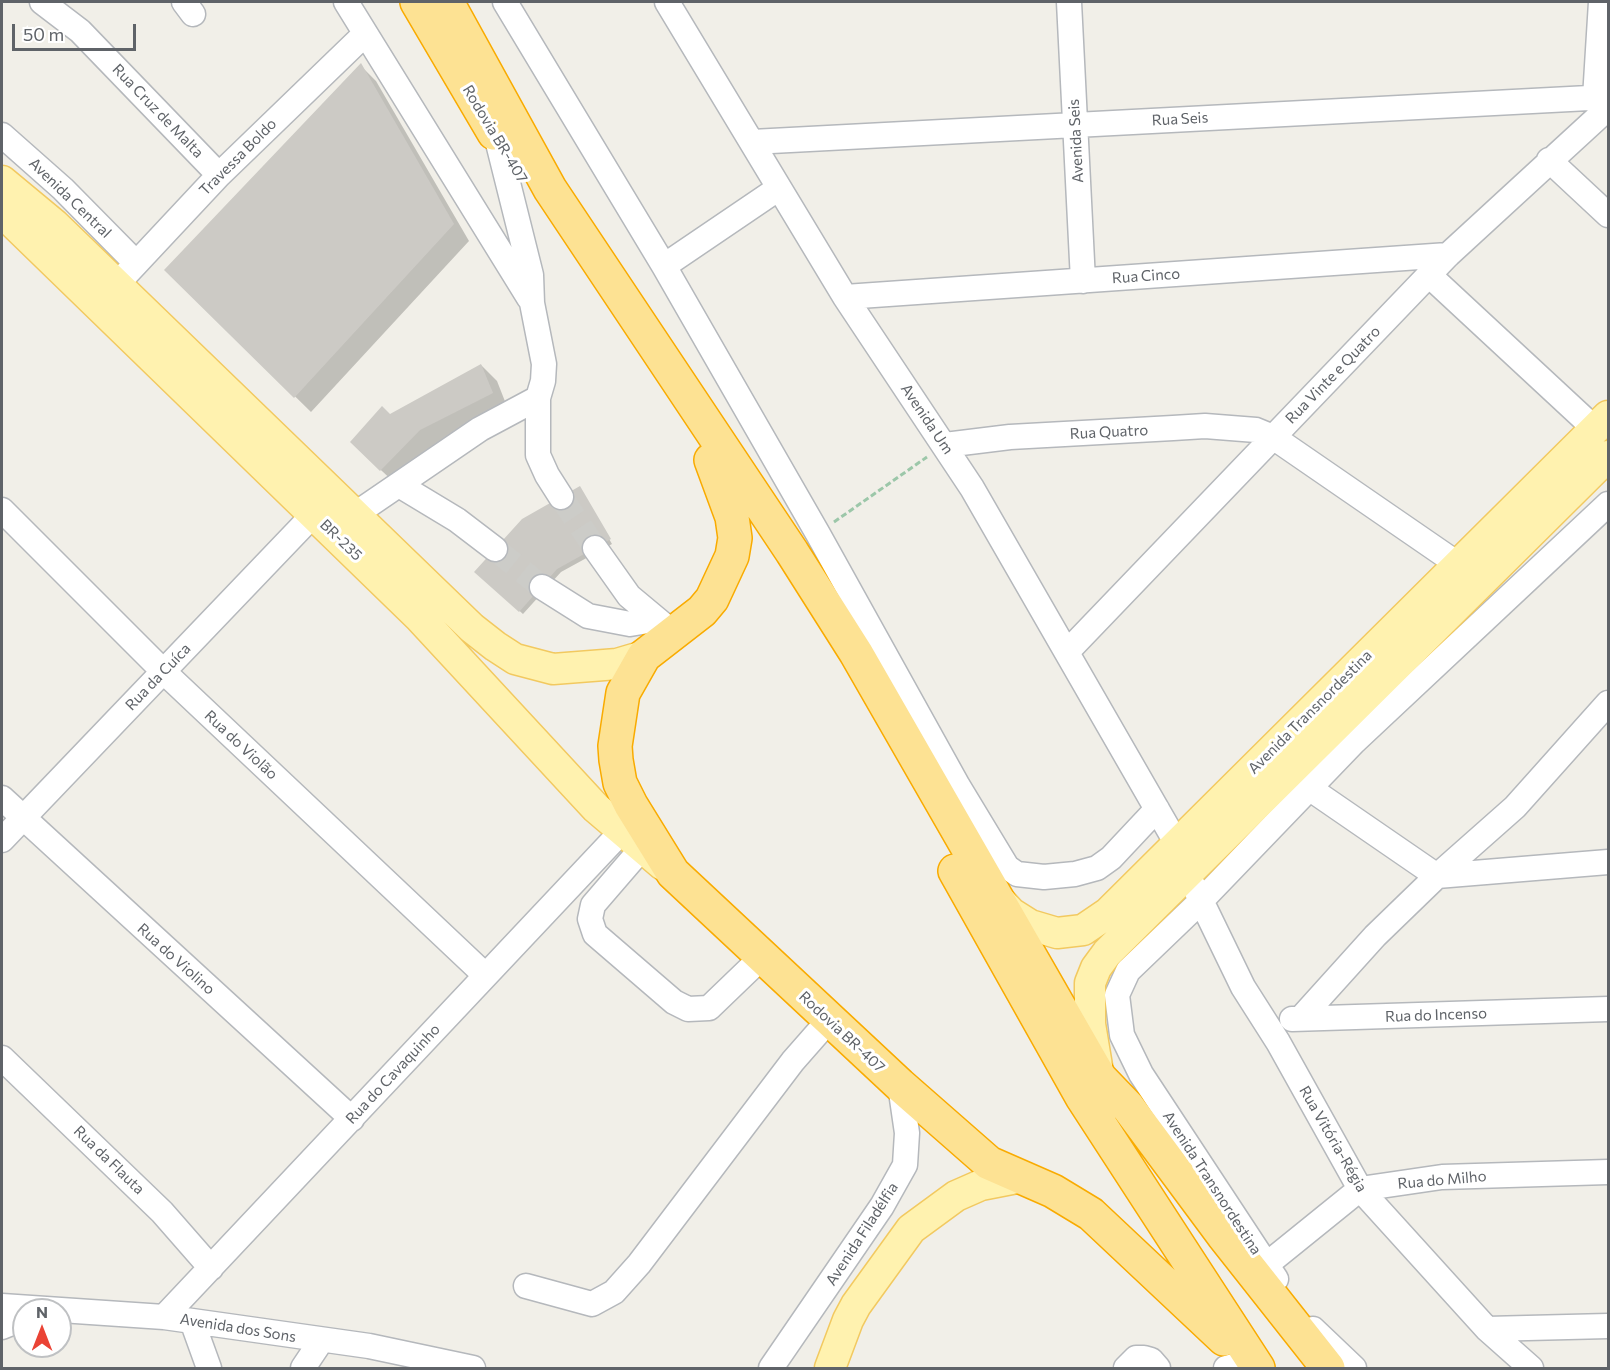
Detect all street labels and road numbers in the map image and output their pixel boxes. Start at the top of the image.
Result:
street label: Rua Cruz de Malta [109,60,207,162]
street label: Rodovia BR-407 [459,82,531,186]
street label: Avenida Seis [1065,98,1087,184]
street label: Rua Seis [1151,109,1209,129]
street label: Travessa Boldo [196,115,280,199]
street label: Avenida Central [25,154,115,242]
street label: Rua Cinco [1111,265,1181,287]
street label: Rua Vinte e Quatro [1282,322,1384,428]
street label: Avenida Um [897,380,957,458]
street label: Rua Quatro [1069,421,1149,443]
street label: BR-235 [316,516,366,564]
street label: Rua da Cuíca [122,640,194,714]
street label: Avenida Transnordestina [1244,646,1376,778]
street label: Rua do Violão [201,707,281,783]
street label: Rua do Violino [134,920,218,998]
street label: Rodovia BR-407 [795,988,889,1076]
street label: Rua do Incenso [1385,1004,1487,1026]
street label: Rua do Cavaquinho [342,1020,444,1128]
street label: Rua Vitória-Régia [1295,1083,1371,1195]
street label: Avenida Transnordestina [1159,1108,1265,1258]
street label: Rua da Flauta [70,1122,148,1198]
street label: Rua do Milho [1397,1167,1487,1193]
street label: Avenida Filadélfia [822,1179,902,1289]
street label: Avenida dos Sons [179,1310,297,1346]

